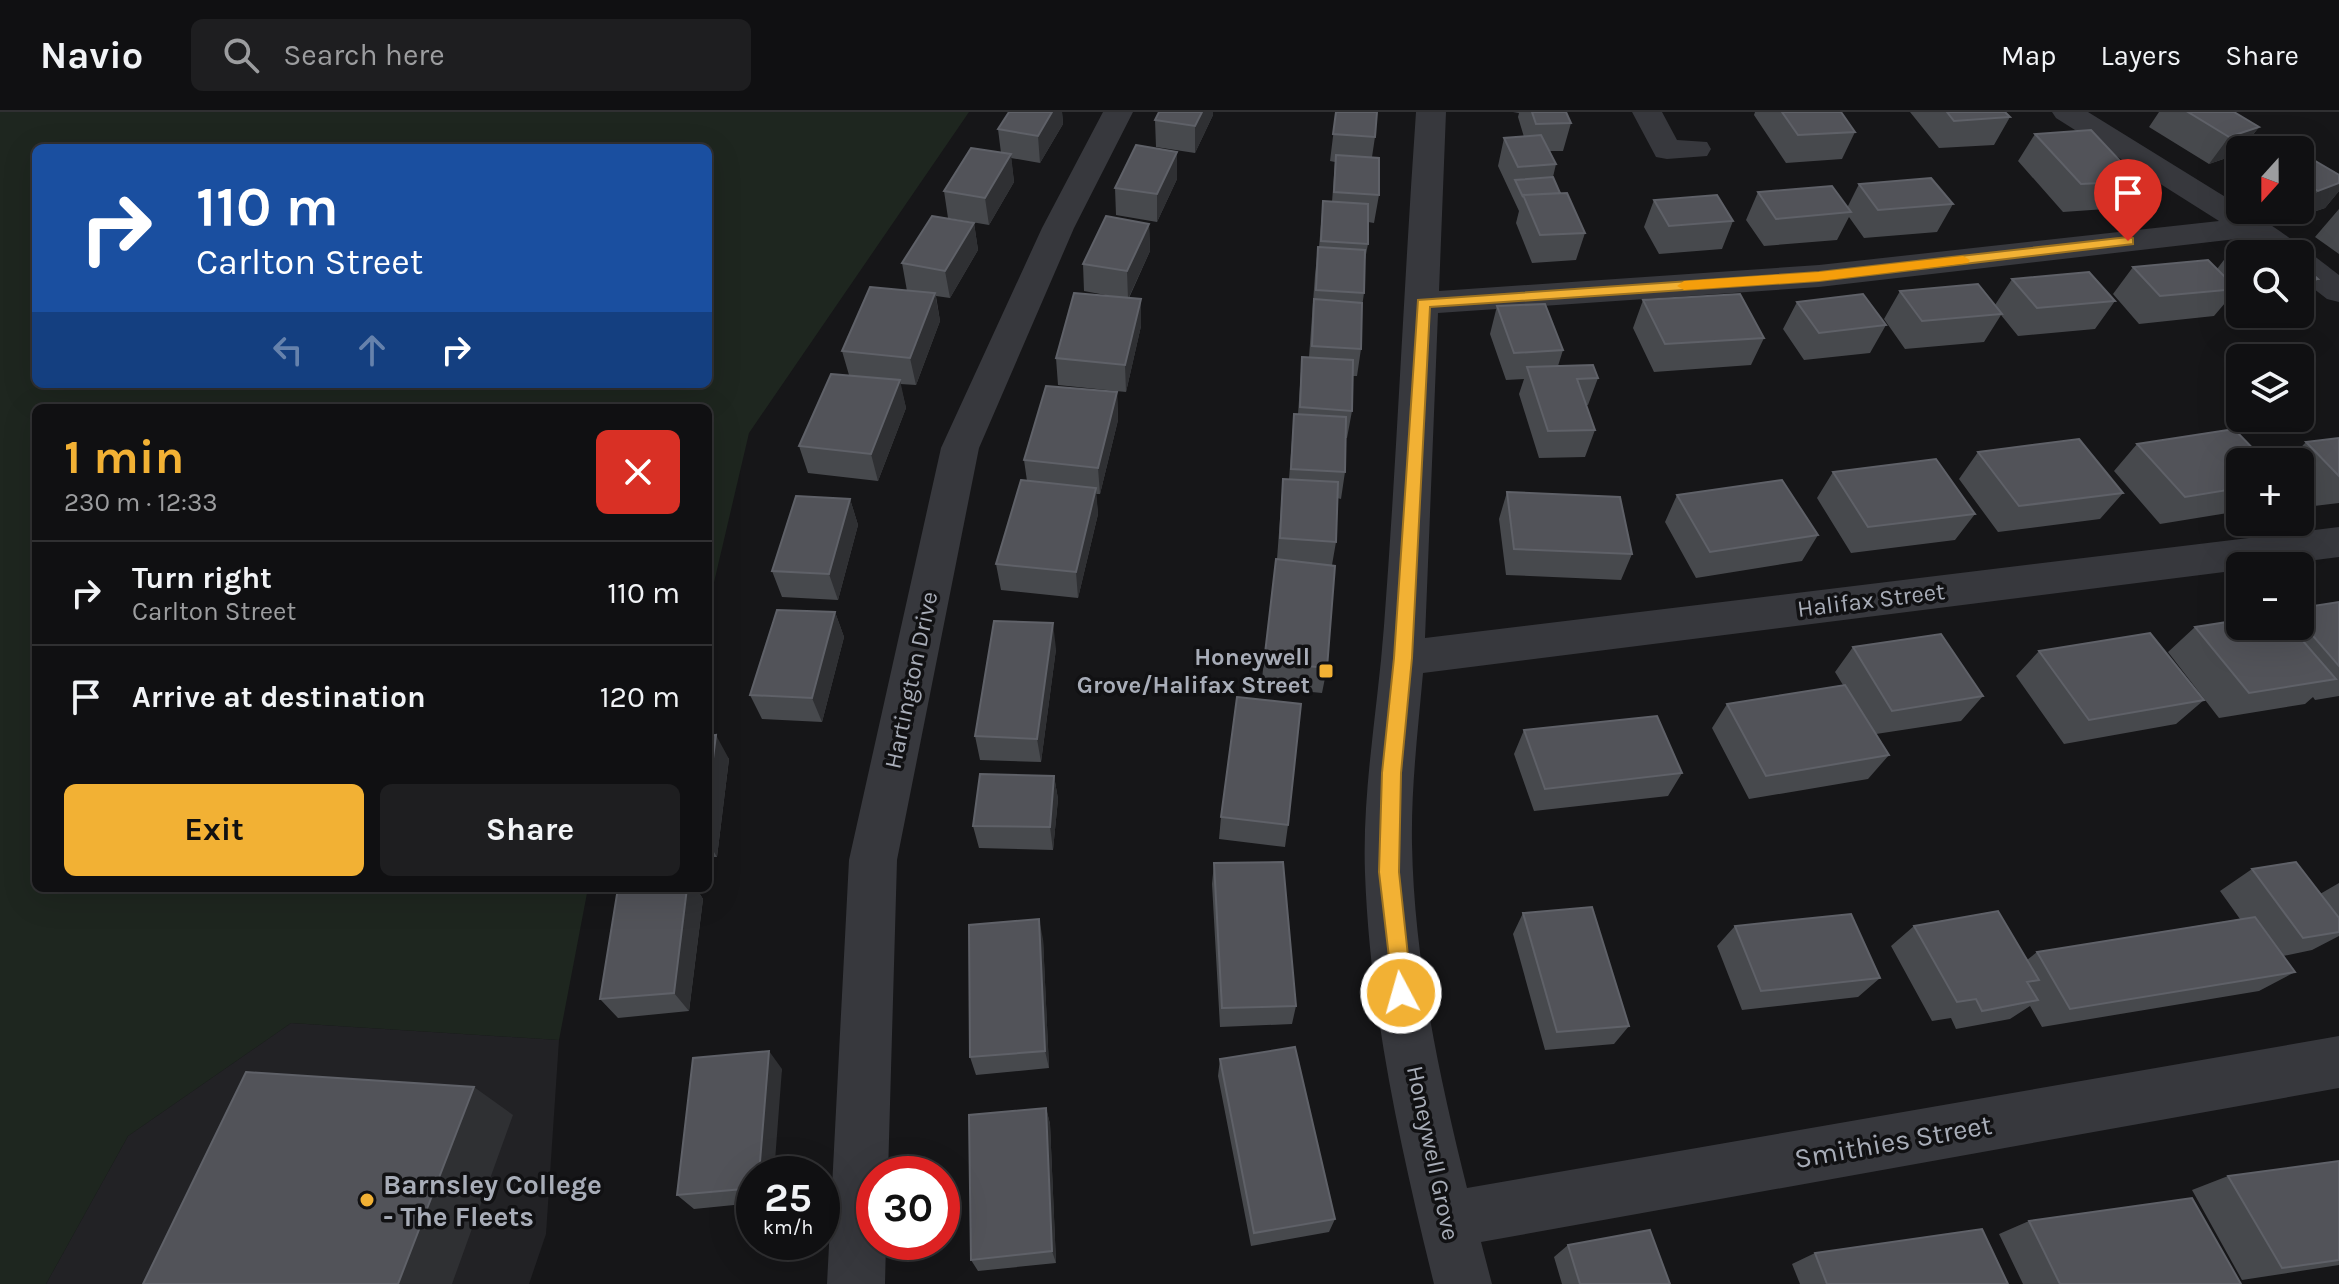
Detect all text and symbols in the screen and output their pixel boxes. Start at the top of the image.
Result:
search box [191,19,751,91]
text: Navio [40,33,143,78]
icon: search [219,33,263,77]
text: Search here [283,37,445,73]
text: Map [2001,39,2056,72]
text: Layers [2100,39,2181,72]
text: Share [2225,39,2299,72]
north arrow [2226,136,2314,224]
map controls [2226,136,2314,640]
pin [2094,159,2162,241]
icon: arrive [2106,171,2150,215]
text: 110 m [196,174,339,239]
icon: right [64,176,168,280]
button: search [2226,240,2314,328]
text: Carlton Street [196,241,423,283]
icon: left [266,328,310,372]
icon: ahead [350,328,394,372]
icon: right [434,328,478,372]
button: layers [2226,344,2314,432]
text: 1 min [64,429,184,485]
button: close [596,430,680,514]
button: + [2226,448,2314,536]
text: 230 m · 12:33 [64,487,218,518]
button: − [2226,552,2314,640]
text: Turn right [132,560,272,596]
icon: right [64,571,108,615]
text: 110 m [607,575,680,611]
street label: Halifax Street [1796,577,1946,623]
street label: Hartington Drive [879,589,943,771]
text: Carlton Street [132,596,296,627]
place label: Honeywell Grove/Halifax Street [1077,643,1310,699]
marker: Honeywell Grove/Halifax Street [1317,662,1335,680]
icon: arrive [64,675,108,719]
text: Arrive at destination [132,679,426,715]
text: 120 m [600,679,680,715]
button: Exit [64,784,364,876]
button: Share [380,784,680,876]
position arrow [1359,951,1443,1035]
street label: Honeywell Grove [1401,1063,1465,1243]
street label: Smithies Street [1792,1108,1994,1175]
speed limit sign: 30 [856,1156,960,1260]
place label: Barnsley College - The Fleets [383,1168,602,1233]
text: 25 [764,1174,812,1221]
marker: Barnsley College - The Fleets [358,1191,376,1209]
text: km/h [763,1216,813,1239]

